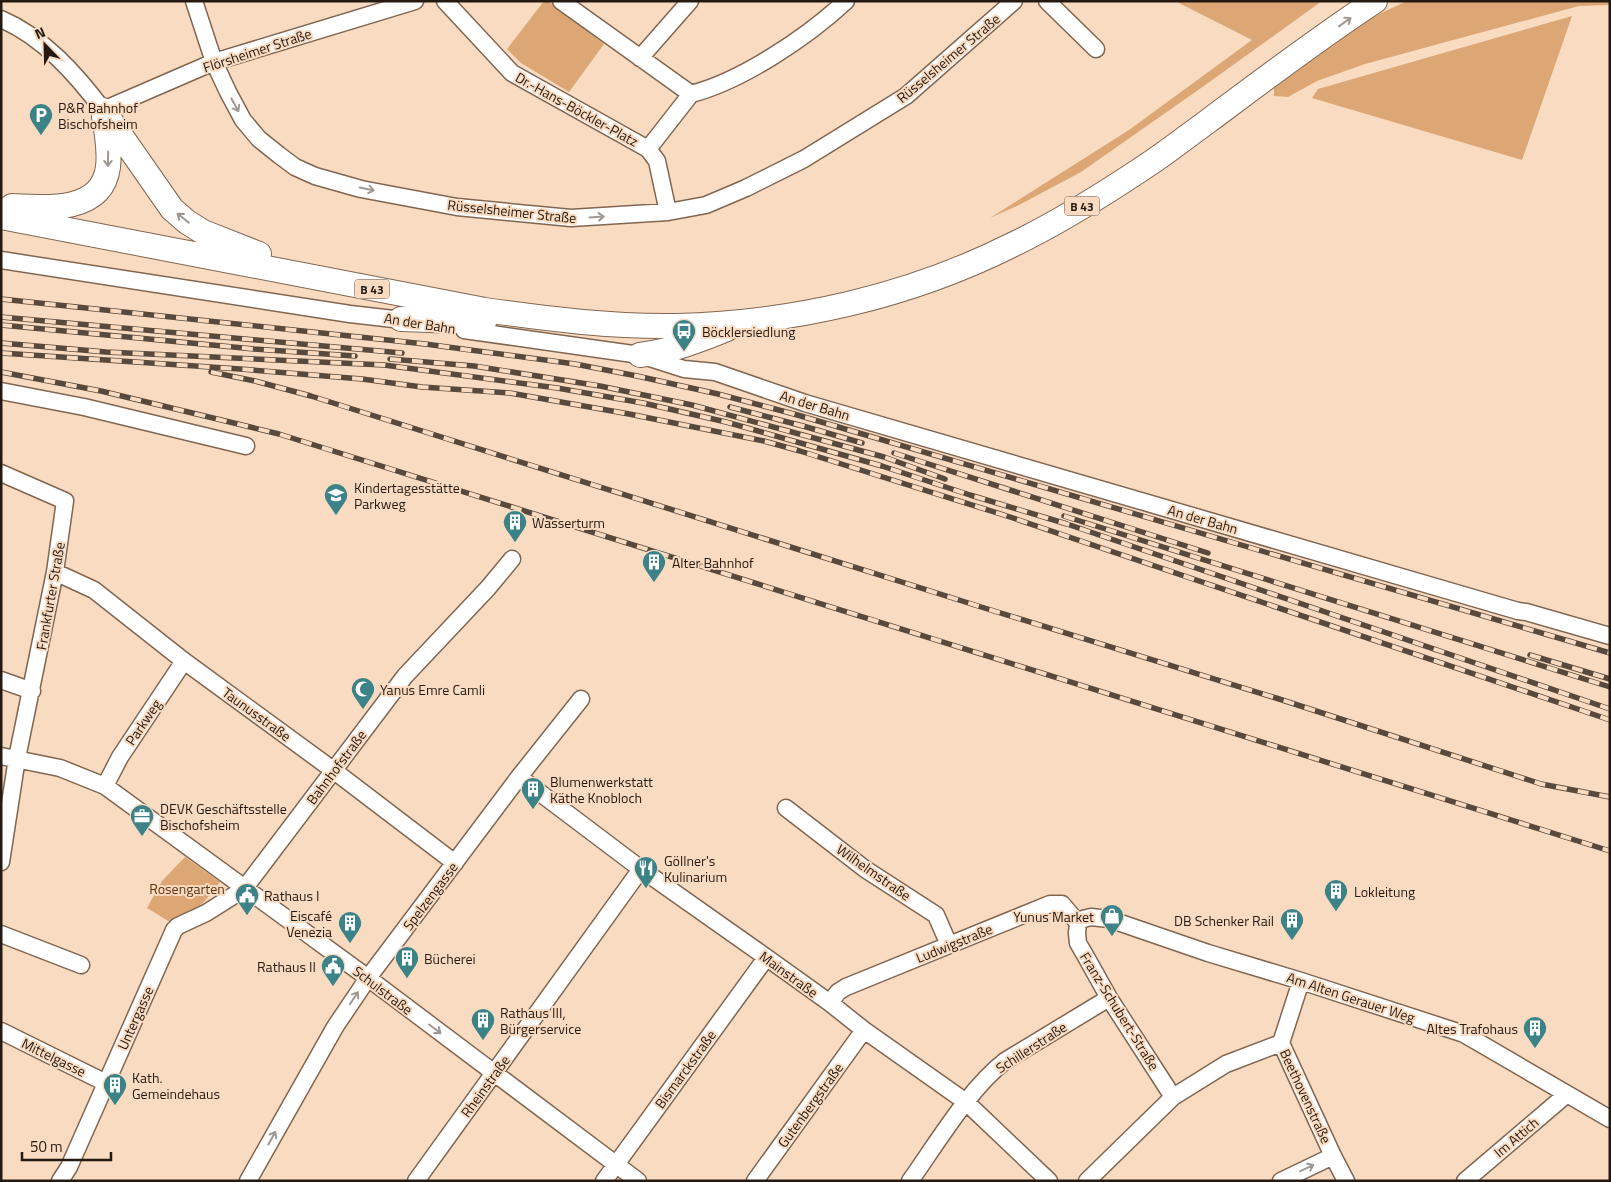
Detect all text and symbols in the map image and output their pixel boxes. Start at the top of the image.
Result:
street label: Rüsselsheimer Straße [892,8,1004,108]
one-way arrow [1338,17,1352,27]
north arrow [20,20,70,70]
text: N [31,21,48,44]
street label: Flörsheimer Straße [200,23,314,77]
street label: Dr.-Hans-Böckler-Platz [512,66,642,152]
place label: P&R Bahnhof Bischofsheim [58,97,138,134]
one-way arrow [230,98,240,113]
parking icon: P&R Bahnhof Bischofsheim [28,102,54,136]
one-way arrow [104,150,113,166]
one-way arrow [358,185,374,195]
street label: Rüsselsheimer Straße [446,194,578,228]
road number: B 43 [1064,197,1100,216]
one-way arrow [589,212,605,221]
one-way arrow [177,213,190,224]
road number: B 43 [354,280,390,298]
street label: An der Bahn [383,307,457,339]
bus stop icon: Böcklersiedlung [671,318,697,352]
place label: Böcklersiedlung [702,321,795,342]
street label: An der Bahn [777,384,853,426]
place label: Kindertagesstätte Parkweg [354,477,460,514]
school or university icon: Kindertagesstätte Parkweg [323,482,349,516]
street label: An der Bahn [1165,499,1241,539]
building icon: Wasserturm [502,509,528,543]
place label: Wasserturm [532,512,605,533]
street label: Frankfurter Straße [30,540,70,652]
building icon: Alter Bahnhof [641,549,667,583]
place label: Alter Bahnhof [672,552,754,573]
mosque icon: Yanus Emre Camli [350,676,376,710]
place label: Yanus Emre Camli [380,679,485,700]
street label: Taunusstraße [218,682,296,746]
street label: Parkweg [120,695,166,749]
street label: Bahnhofstraße [301,725,371,809]
place label: Blumenwerkstatt Käthe Knobloch [550,771,653,808]
building icon: Blumenwerkstatt Käthe Knobloch [520,776,546,810]
place label: DEVK Geschäftsstelle Bischofsheim [160,798,287,835]
office icon: DEVK Geschäftsstelle Bischofsheim [129,803,155,837]
street label: Wilhelmstraße [832,839,916,905]
place label: Göllner's Kulinarium [664,850,727,887]
restaurant icon: Göllner's Kulinarium [633,855,659,889]
street label: Spelzengasse [397,858,463,934]
park label: Rosengarten [149,878,225,899]
building icon: Lokleitung [1323,878,1349,912]
place label: Lokleitung [1354,881,1415,902]
public building icon: Rathaus I [234,882,260,916]
place label: Rathaus I [264,885,320,906]
shop icon: Yunus Market [1099,903,1125,937]
place label: Eiscafé Venezia [286,905,332,942]
place label: Yunus Market [1013,906,1094,927]
building icon: DB Schenker Rail [1279,907,1305,941]
building icon: Eiscafé Venezia [337,910,363,944]
place label: DB Schenker Rail [1174,910,1274,931]
street label: Ludwigstraße [913,918,995,968]
building icon: Bücherei [394,945,420,979]
street label: Mainstraße [755,946,823,1002]
place label: Bücherei [424,948,476,969]
street label: Franz-Schubert-Straße [1075,948,1165,1074]
public building icon: Rathaus II [320,953,346,987]
place label: Rathaus II [257,956,316,977]
street label: Schulstraße [349,960,417,1020]
street label: Am Alten Gerauer Weg [1284,966,1418,1028]
street label: Untergasse [112,983,158,1053]
one-way arrow [349,992,359,1006]
place label: Rathaus III, Bürgerservice [500,1002,581,1039]
building icon: Rathaus III, Bürgerservice [470,1007,496,1041]
building icon: Altes Trafohaus [1522,1015,1548,1049]
street label: Schillerstraße [991,1016,1071,1078]
place label: Altes Trafohaus [1426,1018,1518,1039]
one-way arrow [428,1023,441,1034]
street label: Bismarckstraße [649,1025,721,1113]
street label: Mittelgasse [18,1032,90,1082]
street label: Beethovenstraße [1275,1045,1337,1147]
street label: Rheinstraße [455,1051,515,1121]
street label: Gutenbergstraße [772,1058,848,1152]
place label: Kath. Gemeindehaus [132,1067,220,1104]
building icon: Kath. Gemeindehaus [102,1072,128,1106]
street label: Im Attich [1489,1112,1543,1162]
scale bar [22,1130,111,1162]
one-way arrow [267,1131,277,1146]
text: 50 m [30,1135,63,1158]
one-way arrow [1299,1163,1314,1173]

